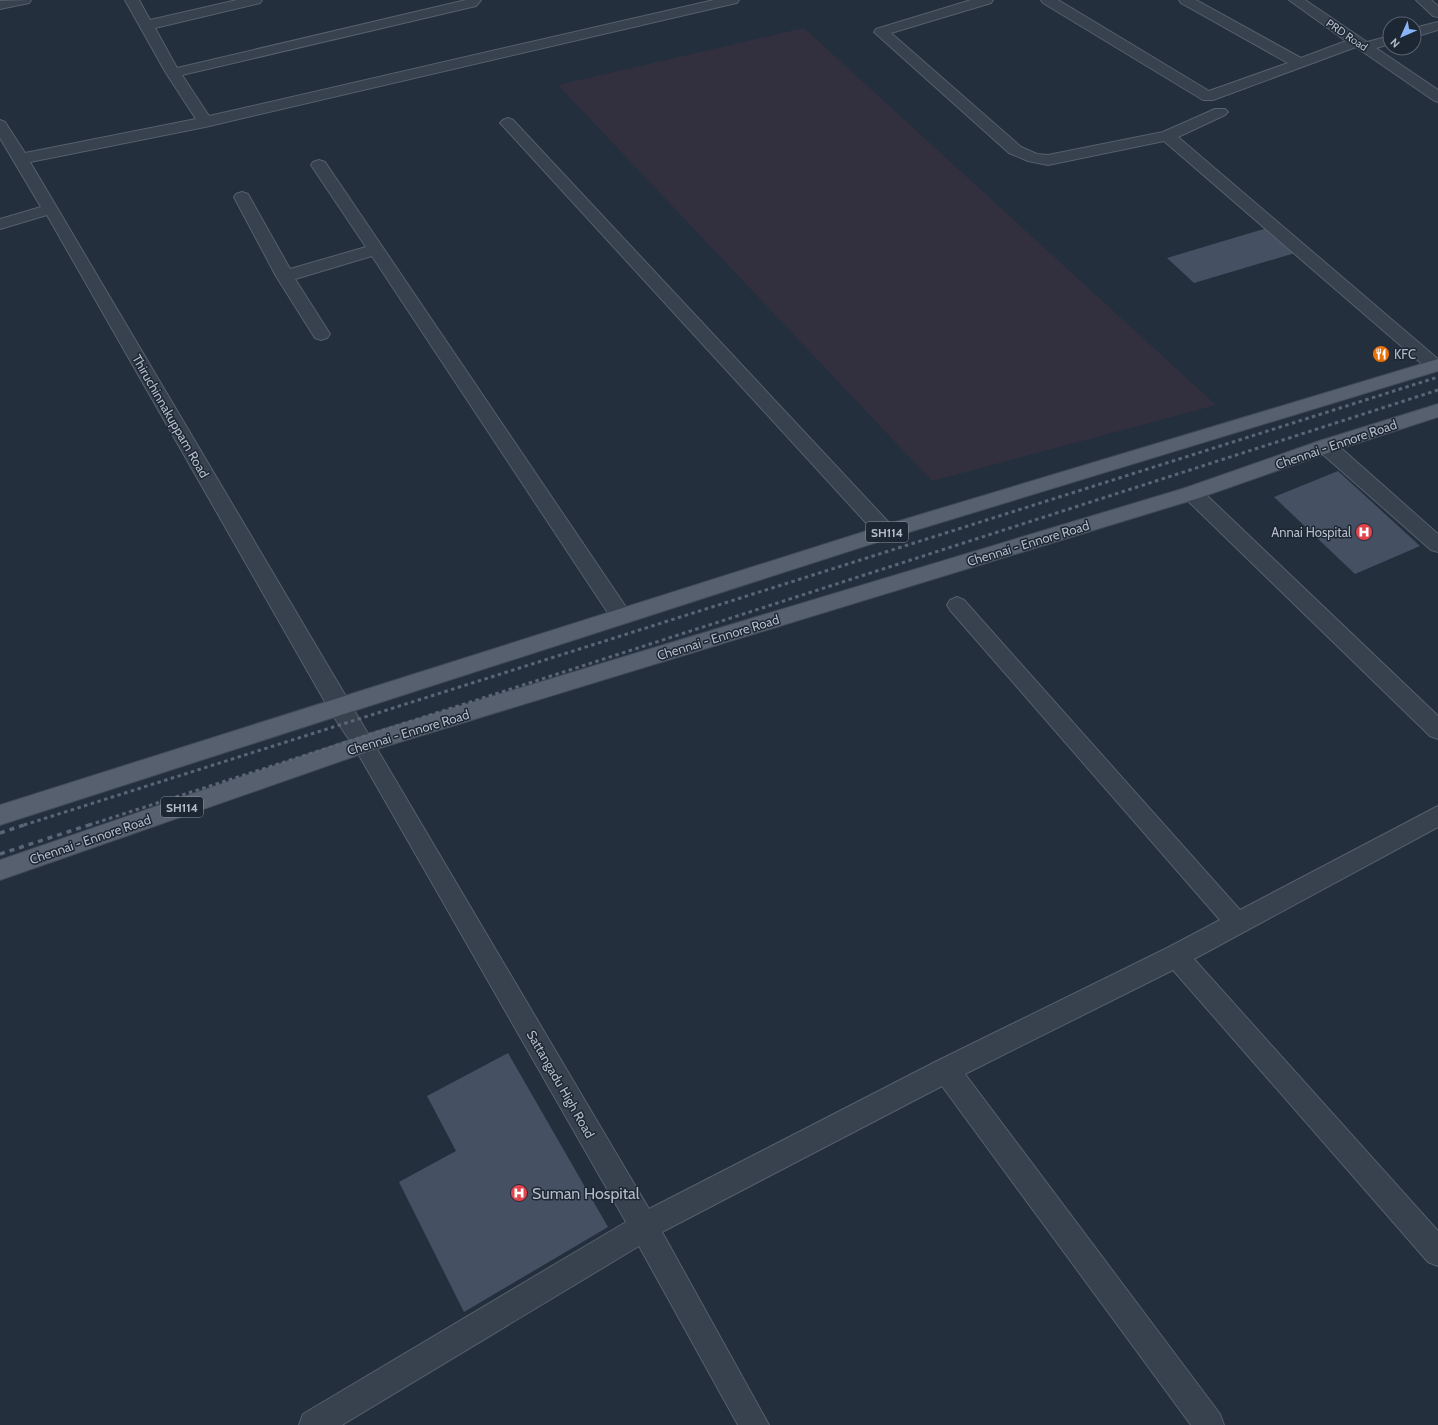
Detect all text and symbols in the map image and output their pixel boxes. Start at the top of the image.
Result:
street label: PRD Road [1323,16,1371,54]
north arrow [1382,16,1422,56]
text: N [1387,35,1403,51]
restaurant icon: KFC [1371,344,1391,364]
place label: KFC [1394,346,1416,362]
street label: Thiruchinnakuppam Road [129,351,213,481]
street label: Chennai - Ennore Road [1273,416,1399,472]
street label: Chennai - Ennore Road [965,517,1091,569]
road number: SH114 [866,522,908,542]
hospital icon: Annai Hospital [1354,522,1374,542]
place label: Annai Hospital [1271,524,1351,540]
street label: Chennai - Ennore Road [655,611,781,663]
street label: Chennai - Ennore Road [345,706,471,758]
road number: SH114 [161,797,203,817]
street label: Chennai - Ennore Road [27,811,153,867]
street label: Sattangadu High Road [524,1027,598,1141]
hospital icon: Suman Hospital [509,1183,529,1203]
place label: Suman Hospital [532,1184,640,1203]

